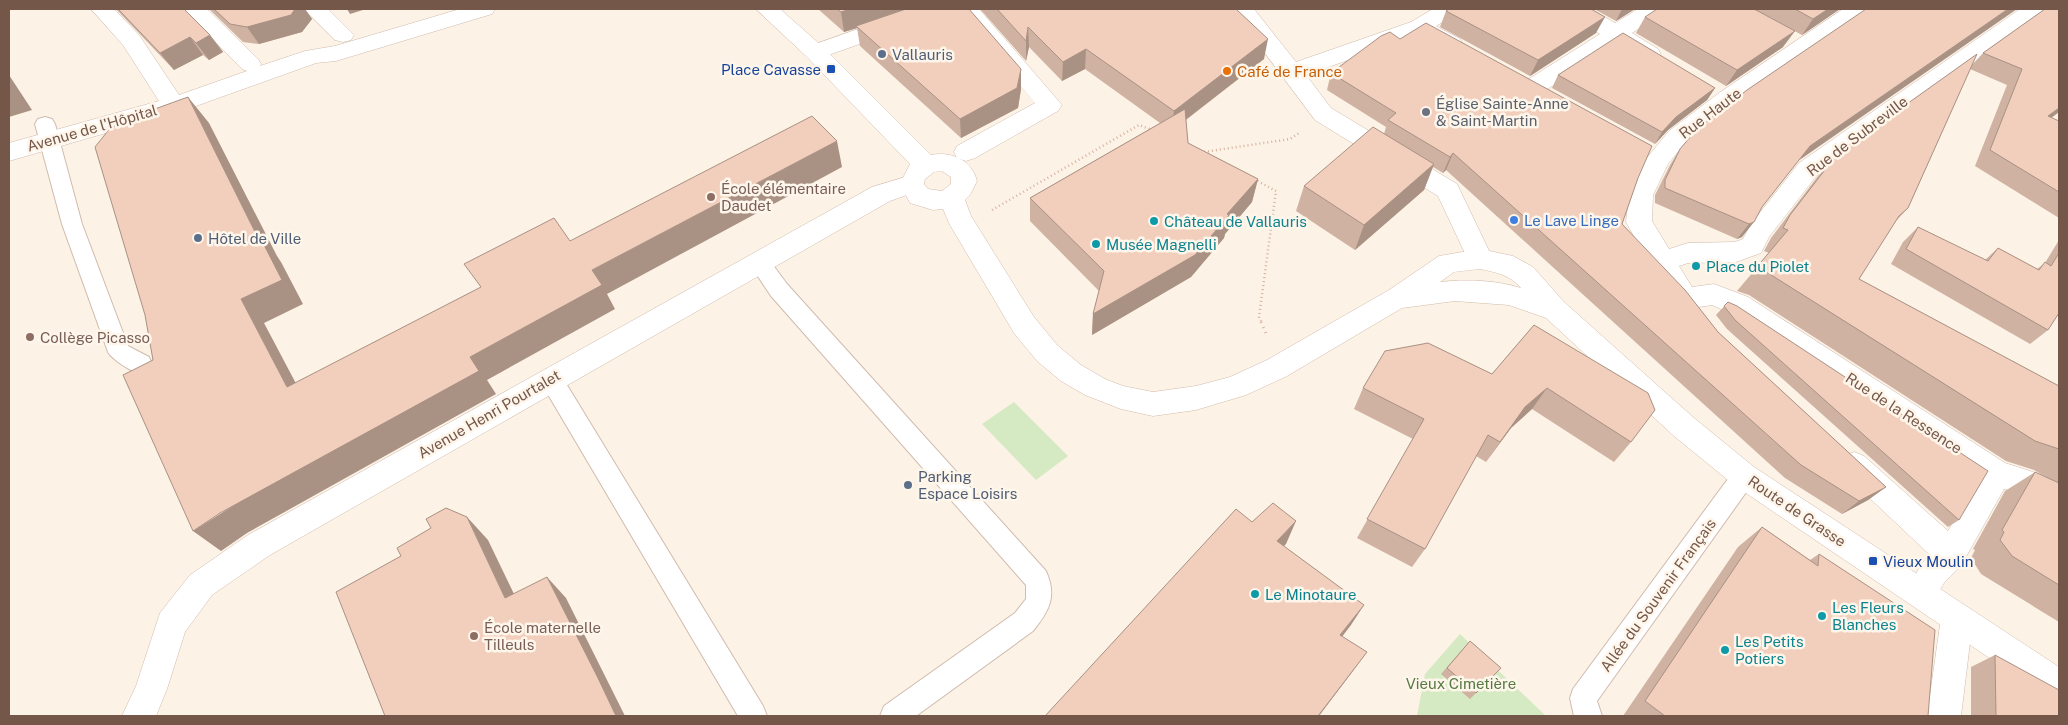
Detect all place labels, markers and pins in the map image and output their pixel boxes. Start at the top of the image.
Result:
place label: Vallauris [892,46,953,63]
marker: Vallauris [876,48,888,60]
place label: Place Cavasse [721,61,821,78]
marker: Place Cavasse [825,63,837,75]
place label: Café de France [1237,63,1342,80]
marker: Café de France [1221,65,1233,77]
place label: Église Sainte-Anne & Saint-Martin [1436,95,1569,129]
marker: Église Sainte-Anne & Saint-Martin [1420,106,1432,118]
place label: École élémentaire Daudet [721,180,846,214]
marker: École élémentaire Daudet [705,191,717,203]
place label: Le Lave Linge [1524,212,1619,229]
place label: Château de Vallauris [1164,213,1307,230]
marker: Le Lave Linge [1508,214,1520,226]
marker: Château de Vallauris [1148,215,1160,227]
place label: Hôtel de Ville [208,230,301,247]
marker: Hôtel de Ville [192,232,204,244]
place label: Musée Magnelli [1106,236,1217,253]
marker: Musée Magnelli [1090,238,1102,250]
place label: Place du Piolet [1706,258,1810,275]
marker: Place du Piolet [1690,260,1702,272]
place label: Collège Picasso [40,329,150,346]
marker: Collège Picasso [24,331,36,343]
place label: Parking Espace Loisirs [918,468,1017,502]
marker: Parking Espace Loisirs [902,479,914,491]
place label: Vieux Moulin [1883,553,1973,570]
marker: Vieux Moulin [1867,555,1879,567]
place label: Le Minotaure [1265,586,1356,603]
marker: Le Minotaure [1249,588,1261,600]
place label: Les Fleurs Blanches [1832,599,1904,633]
marker: Les Fleurs Blanches [1816,610,1828,622]
place label: École maternelle Tilleuls [484,619,601,653]
marker: École maternelle Tilleuls [468,630,480,642]
place label: Les Petits Potiers [1735,633,1804,667]
marker: Les Petits Potiers [1719,644,1731,656]

